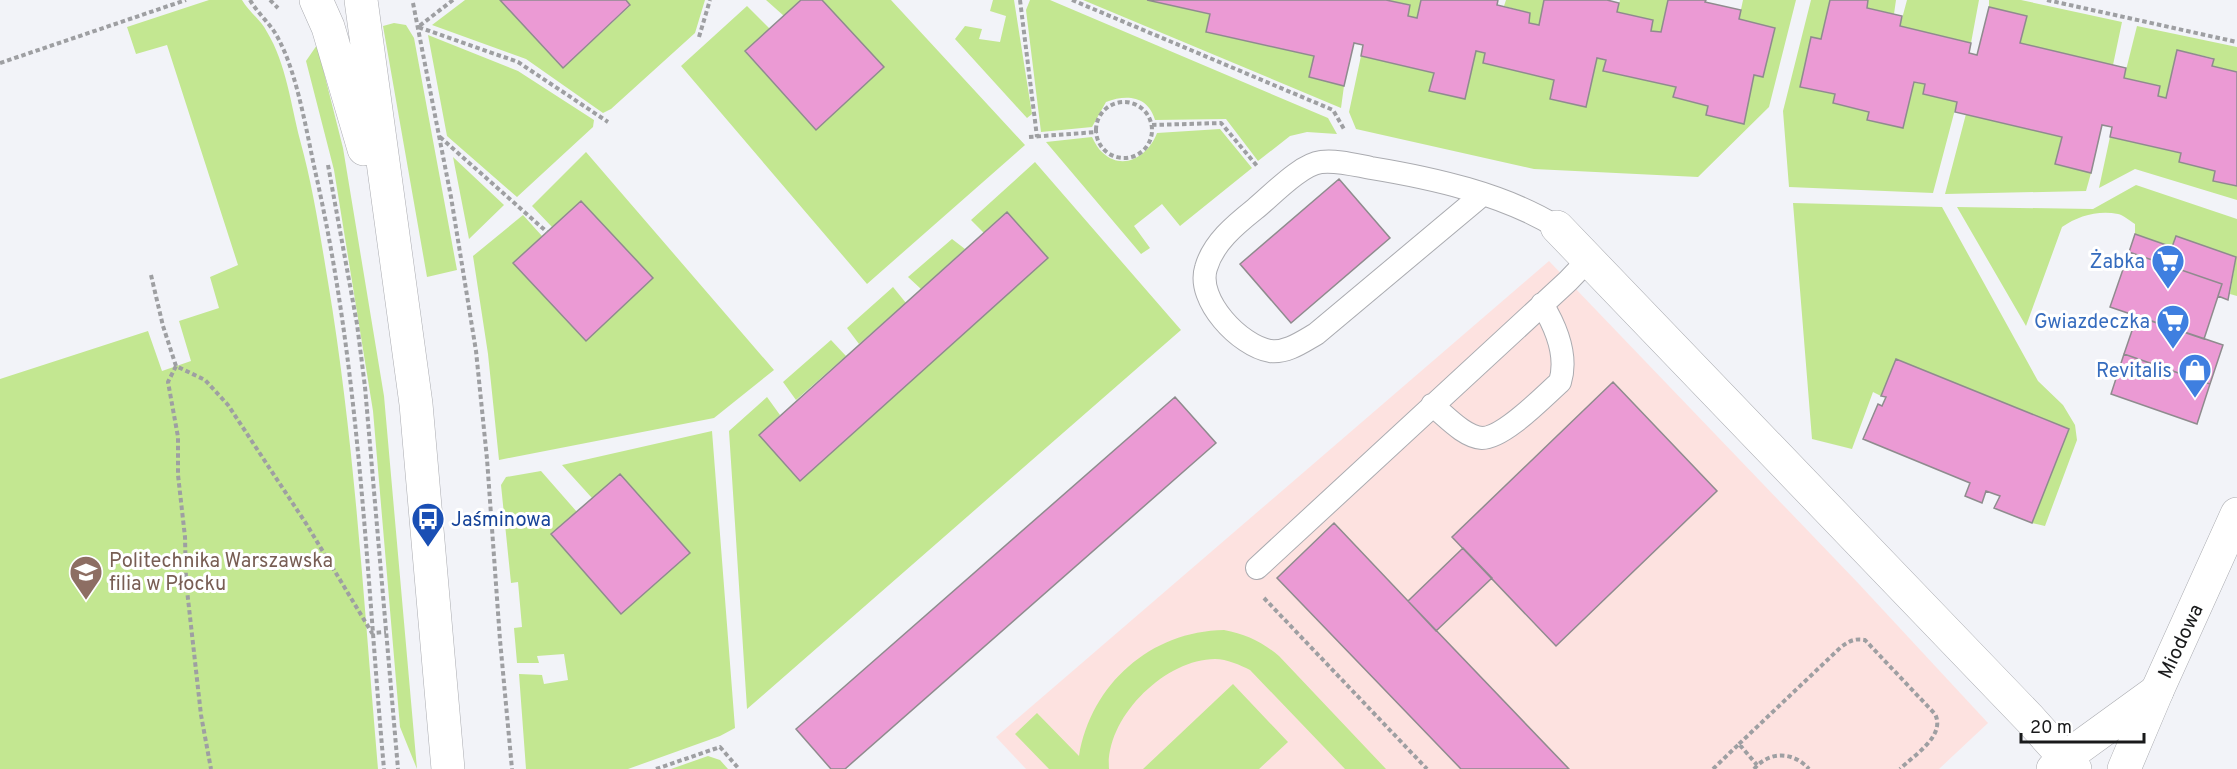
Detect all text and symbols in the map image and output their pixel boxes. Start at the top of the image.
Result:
supermarket icon: Żabka [2150,243,2186,290]
place label: Żabka [2090,249,2145,276]
supermarket icon: Gwiazdeczka [2155,303,2191,350]
place label: Gwiazdeczka [2034,310,2150,336]
shop icon: Revitalis [2177,352,2213,399]
place label: Revitalis [2096,359,2172,385]
bus stop icon: Jaśminowa [410,501,446,548]
place label: Jaśminowa [451,508,551,534]
place label: Politechnika Warszawska filia w Płocku [109,549,333,598]
school or university icon: Politechnika Warszawska filia w Płocku [68,554,104,601]
street label: Miodowa [2153,600,2210,683]
scale bar [2021,706,2144,744]
text: 20 m [2030,717,2072,740]

